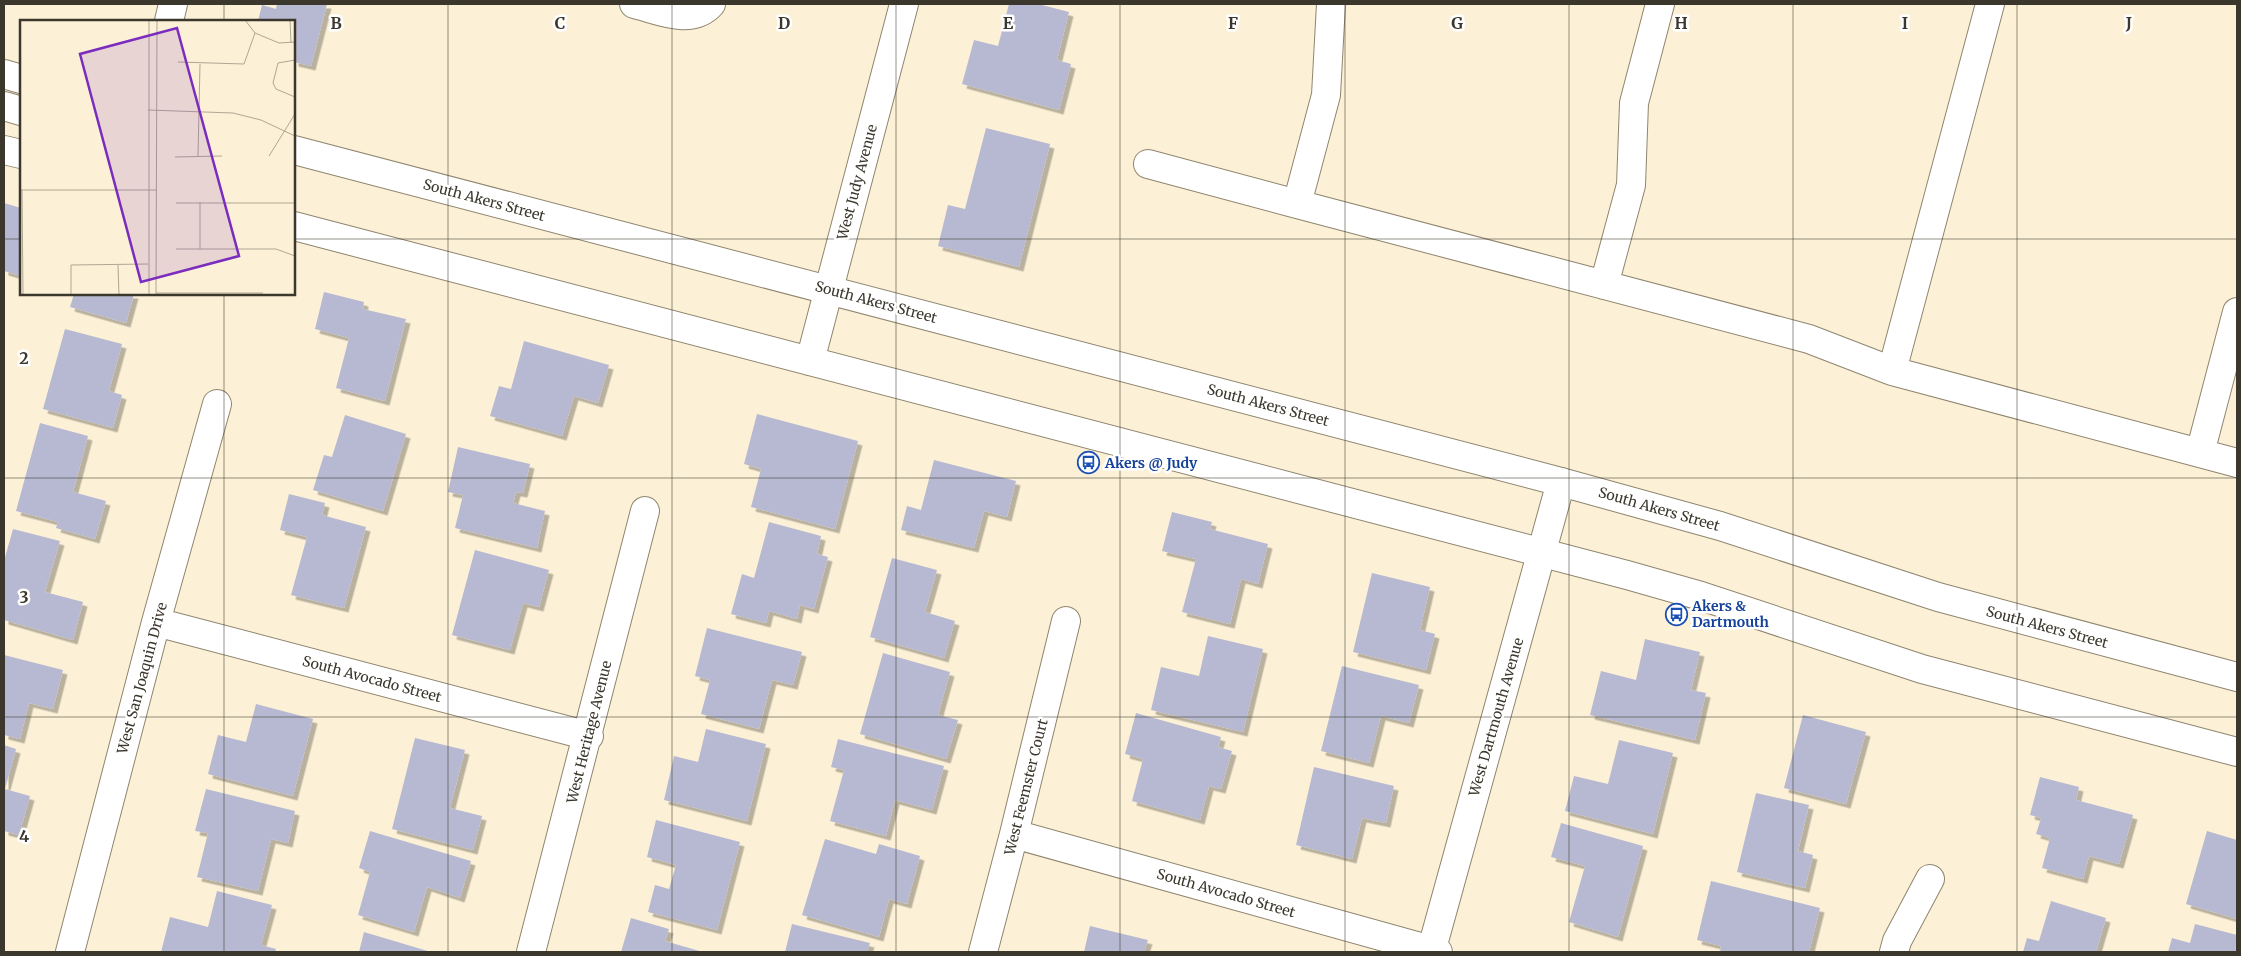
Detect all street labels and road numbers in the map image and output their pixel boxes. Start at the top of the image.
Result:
street label: West Judy Avenue [833,122,881,243]
street label: South Akers Street [421,175,547,225]
street label: South Akers Street [813,277,939,327]
street label: South Akers Street [1205,380,1331,430]
street label: South Akers Street [1596,483,1722,535]
street label: West San Joaquin Drive [113,600,171,757]
street label: South Akers Street [1984,602,2110,652]
street label: West Dartmouth Avenue [1464,636,1527,799]
street label: South Avocado Street [301,652,444,706]
street label: West Heritage Avenue [562,659,615,806]
street label: West Feemster Court [1000,717,1052,858]
street label: South Avocado Street [1155,865,1298,922]

